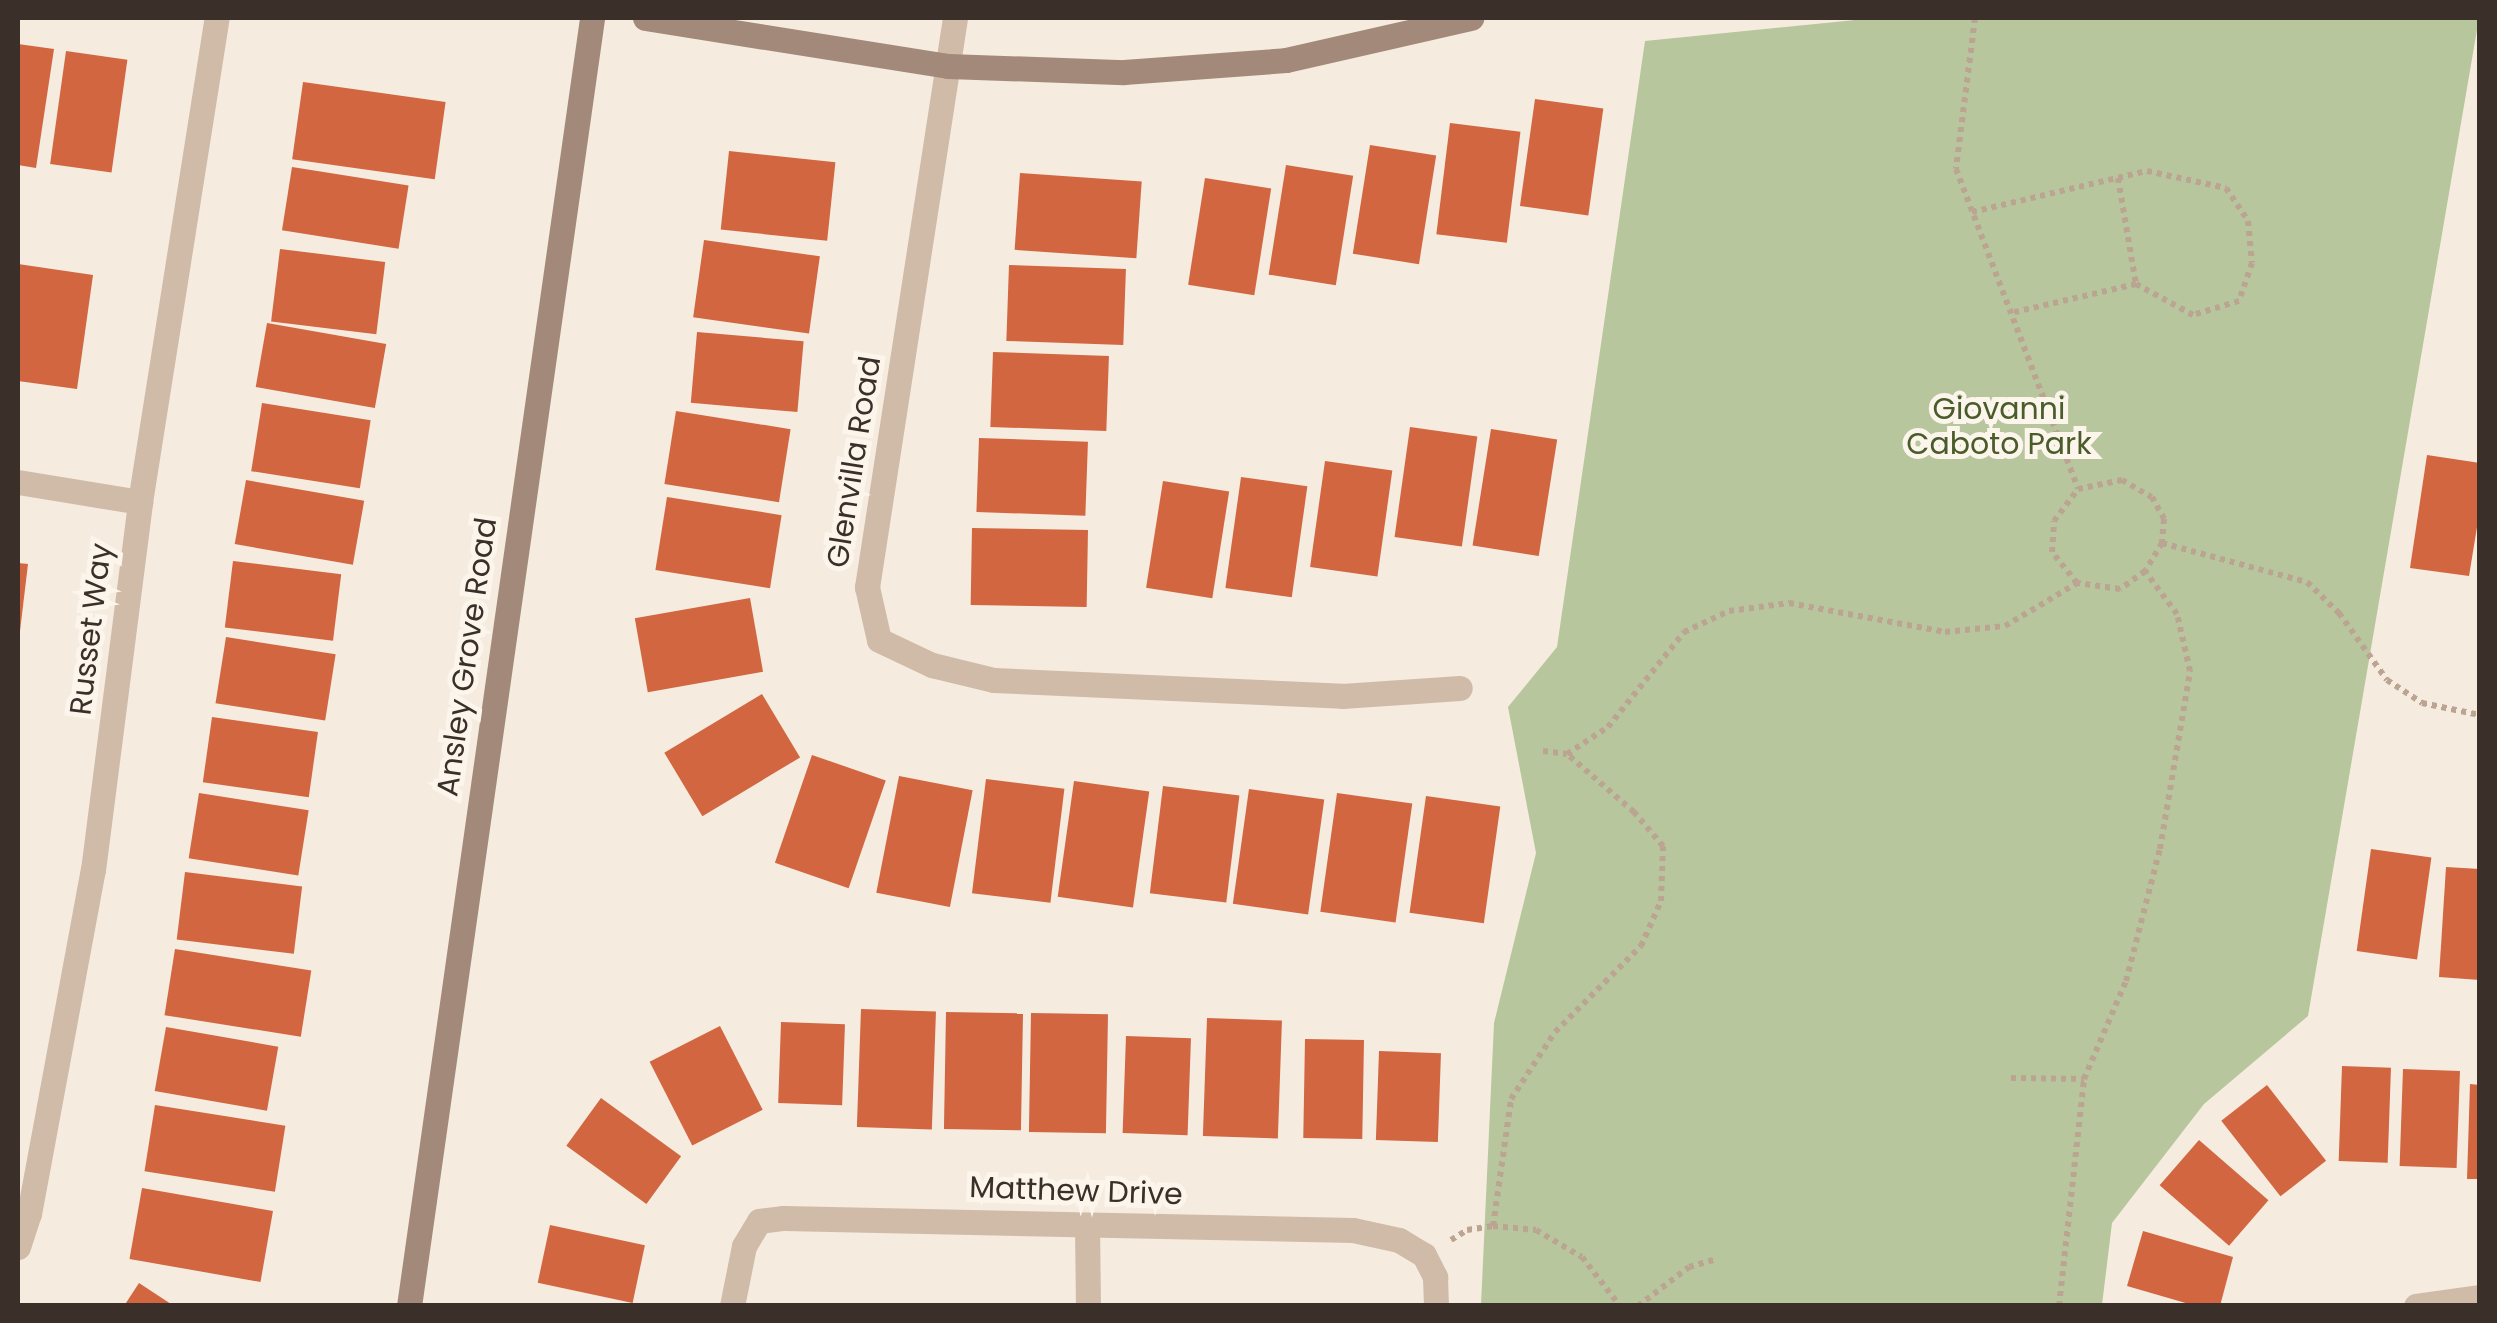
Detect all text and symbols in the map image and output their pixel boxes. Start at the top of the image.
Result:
street label: Glenvilla Road [820,354,888,570]
park label: Giovanni Caboto Park [1906,391,2092,462]
street label: Ansley Grove Road [430,515,504,799]
street label: Russet Way [63,541,119,717]
street label: Matthew Drive [969,1169,1183,1213]

